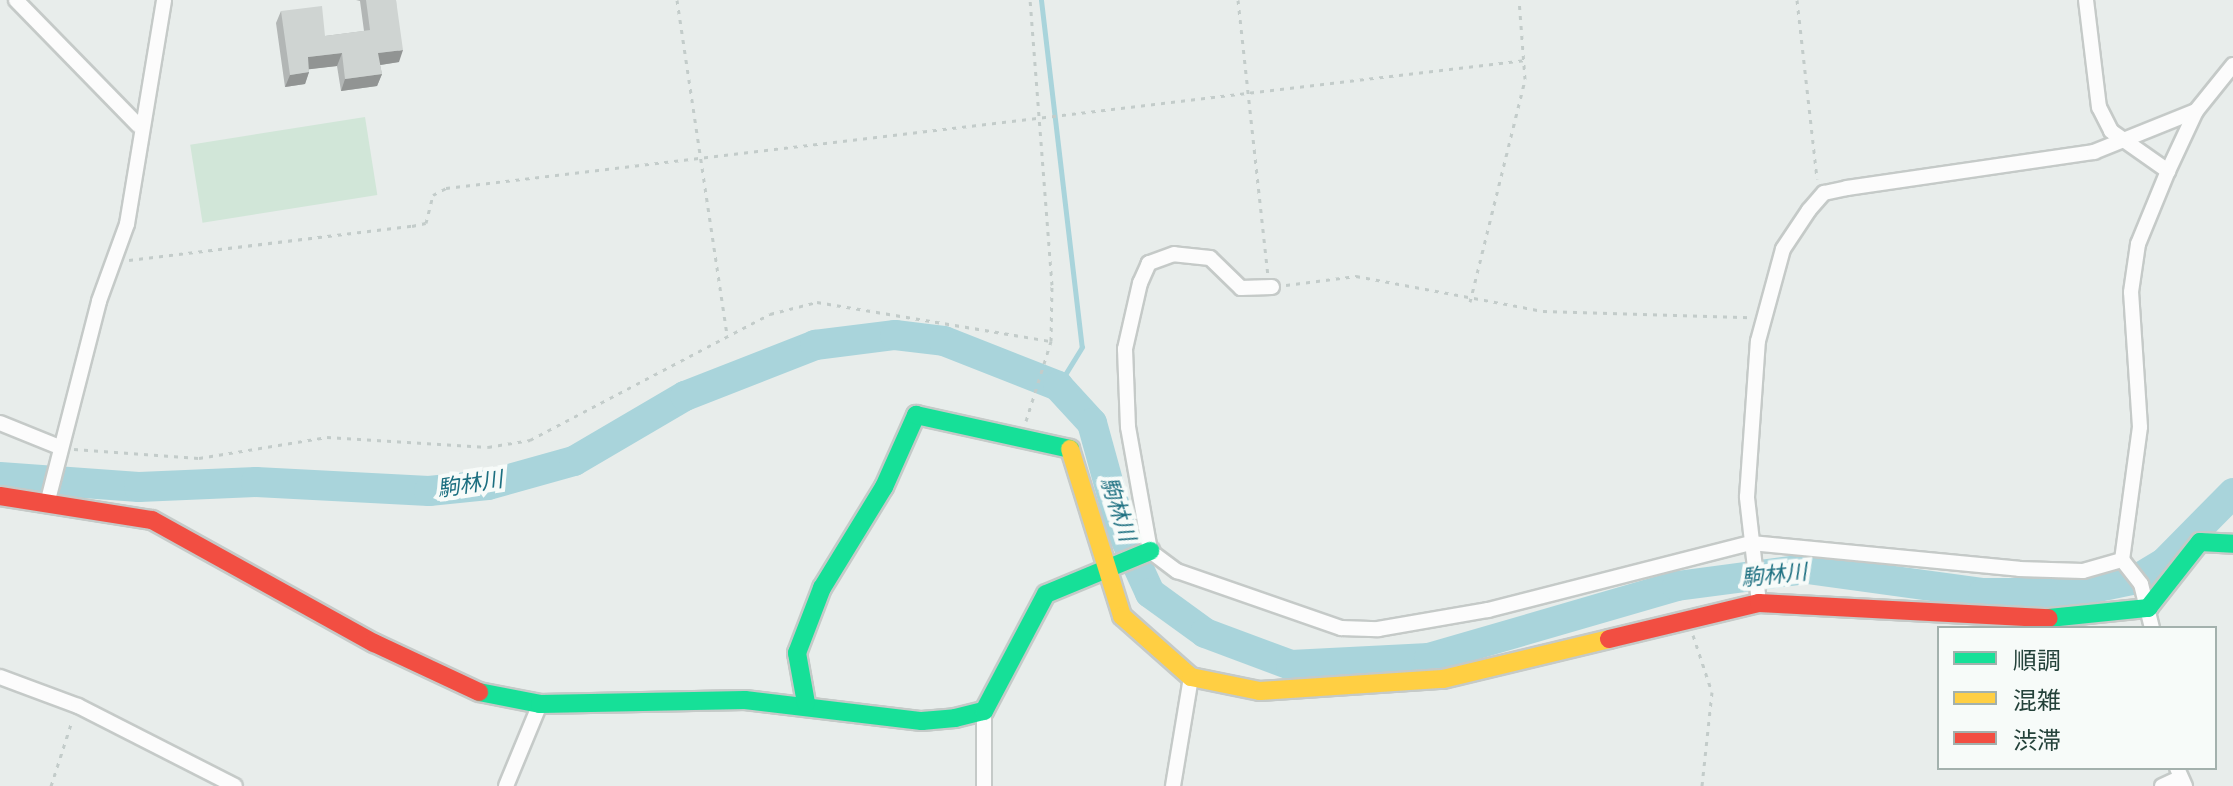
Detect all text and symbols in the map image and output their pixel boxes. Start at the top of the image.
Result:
water label: 駒林川 [435,466,505,502]
water label: 駒林川 [1095,474,1141,544]
water label: 駒林川 [1740,558,1808,592]
legend [1937,626,2217,770]
text: 順調 [2013,646,2061,676]
text: 混雑 [2013,686,2061,716]
text: 渋滞 [2013,726,2061,756]

